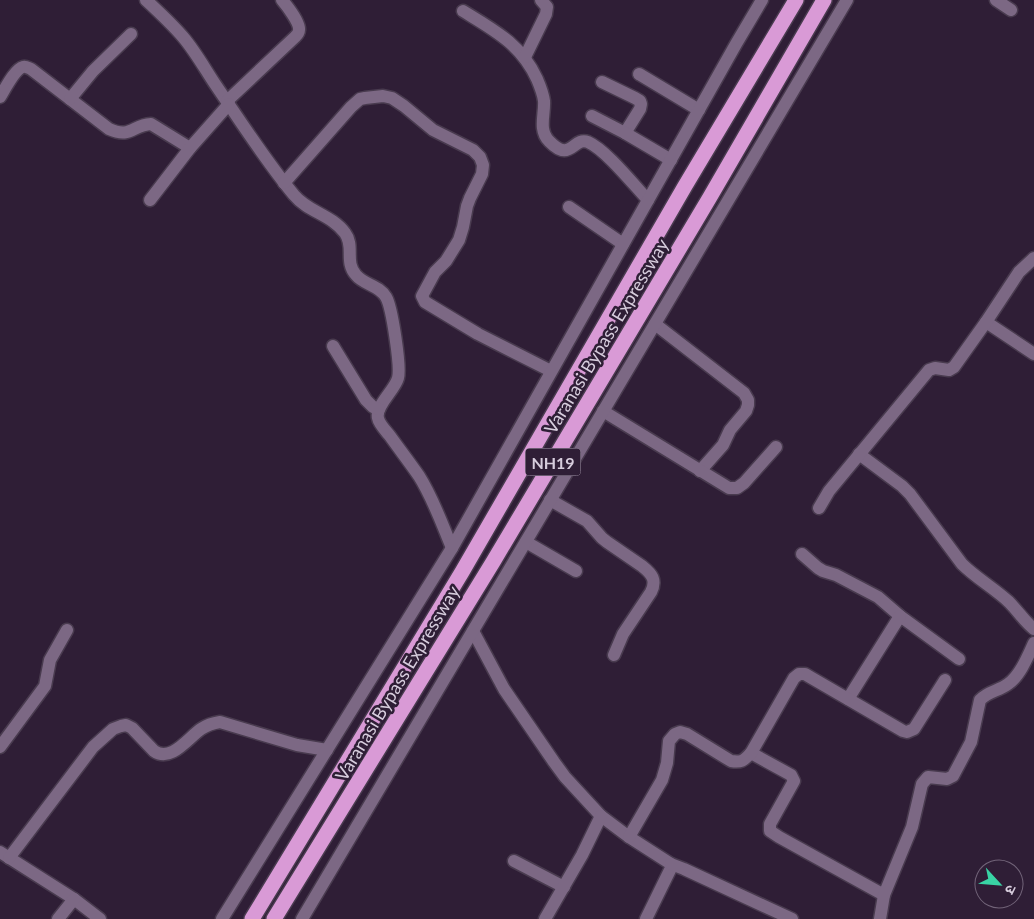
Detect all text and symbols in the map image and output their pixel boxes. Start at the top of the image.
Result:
street label: Varanasi Bypass Expressway [539,234,673,437]
road number: NH19 [526,448,580,476]
street label: Varanasi Bypass Expressway [330,581,464,784]
north arrow [974,859,1024,909]
text: उ [1001,883,1021,898]

